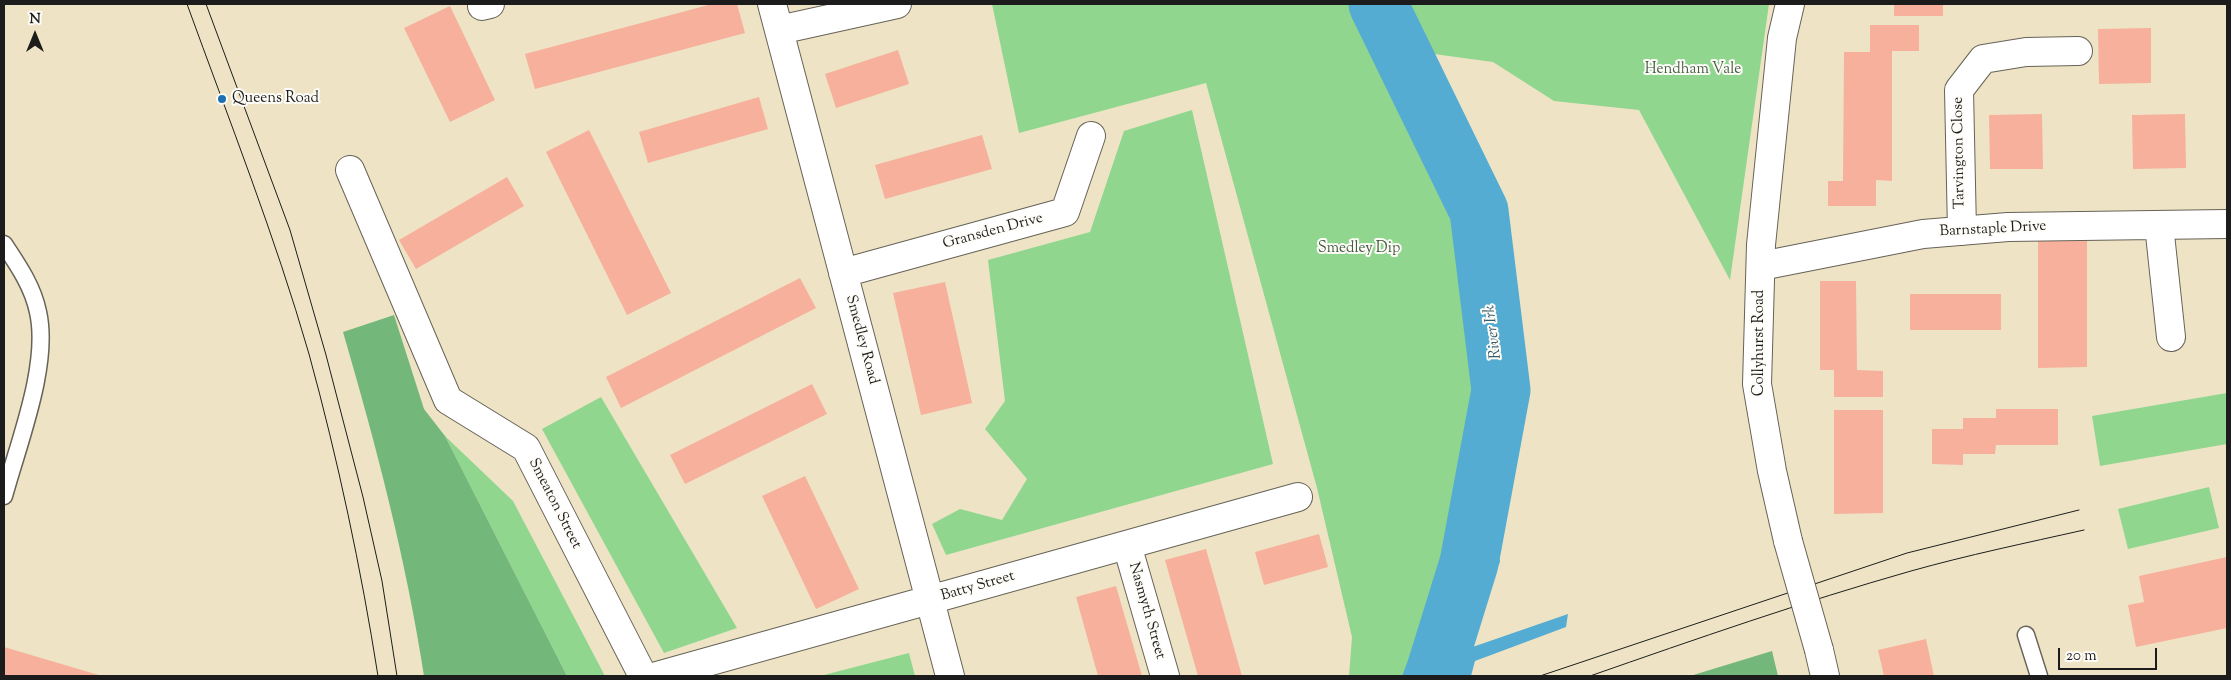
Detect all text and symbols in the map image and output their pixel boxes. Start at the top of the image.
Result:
north arrow [10,10,60,60]
text: N [29,10,41,30]
park label: Hendham Vale [1645,61,1741,79]
place label: Queens Road [232,90,319,108]
marker: Queens Road [216,93,228,105]
street label: Tarvington Close [1950,97,1970,209]
street label: Gransden Drive [941,210,1045,254]
street label: Barnstaple Drive [1939,218,2047,242]
park label: Smedley Dip [1318,240,1400,258]
street label: Collyhurst Road [1751,290,1769,396]
street label: Smedley Road [840,293,882,387]
water label: River Irk [1481,304,1507,360]
street label: Smeaton Street [523,456,585,552]
street label: Nasmyth Street [1124,560,1168,662]
street label: Batty Street [939,568,1017,606]
scale bar [2061,638,2160,670]
text: 20 m [2066,646,2097,667]

